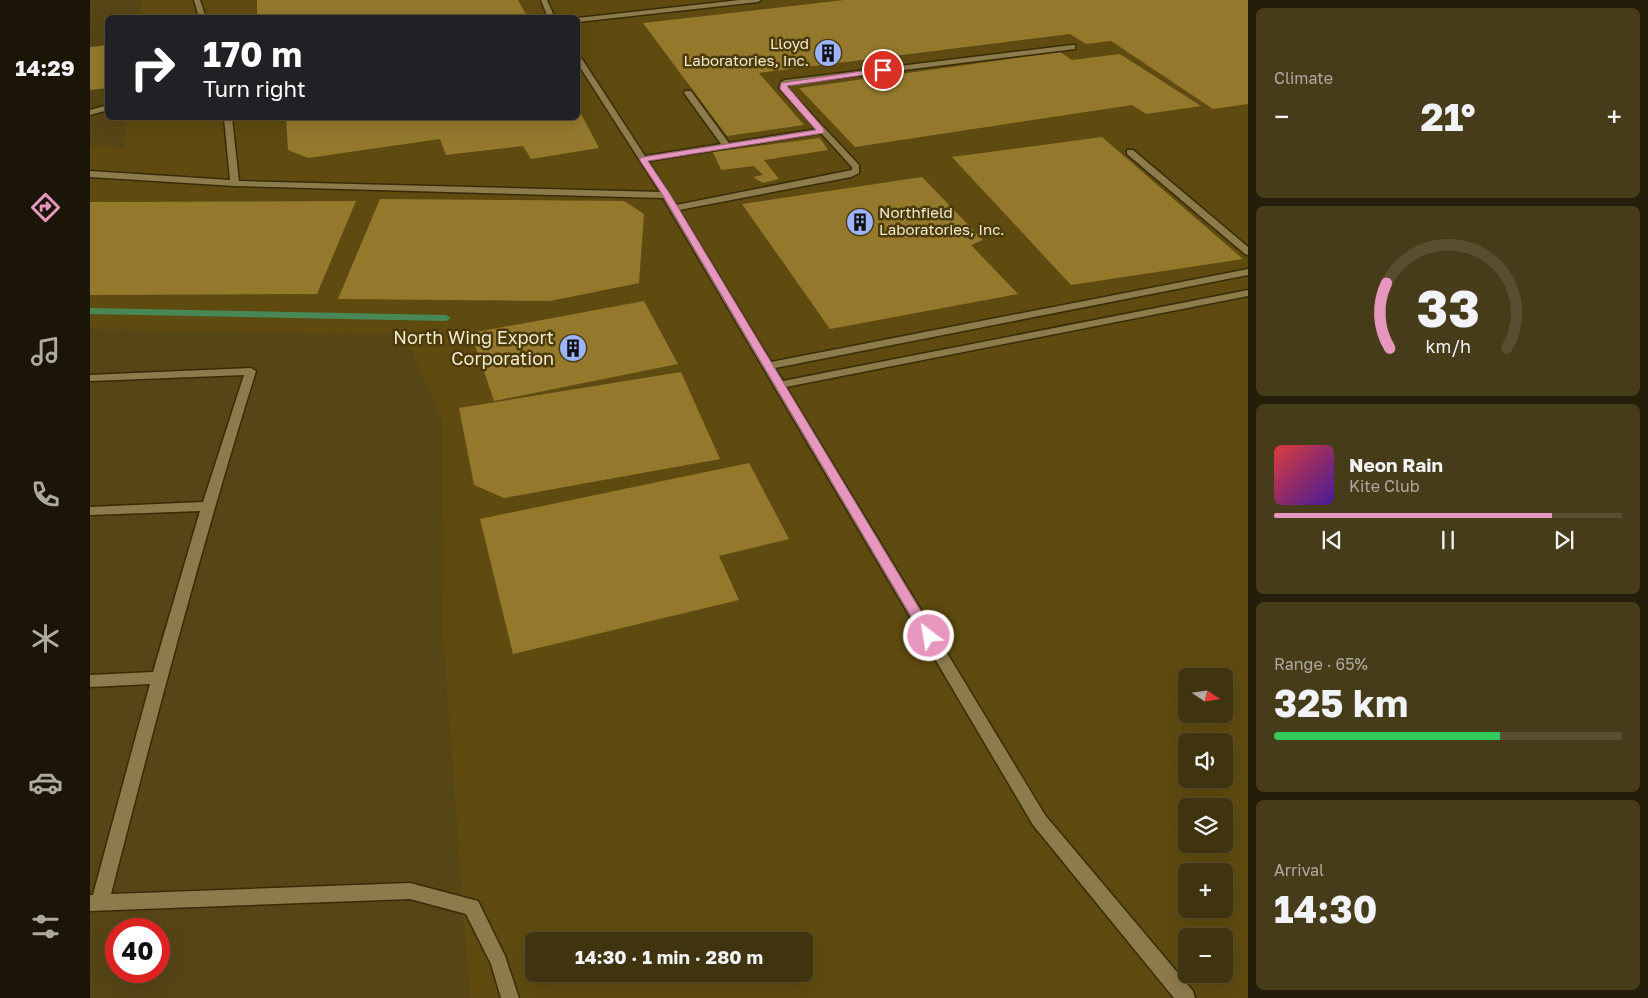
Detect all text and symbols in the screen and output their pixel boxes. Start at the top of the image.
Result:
text: 170 m [203,33,302,75]
place label: Lloyd Laboratories, Inc. [683,34,809,69]
icon: right [120,35,185,100]
building icon: Lloyd Laboratories, Inc. [813,38,843,68]
pin [862,49,904,91]
text: 14:29 [15,54,75,81]
icon: arrive [869,56,897,84]
text: Climate [1274,68,1333,88]
text: Turn right [203,75,306,102]
text: 21° [1421,94,1476,139]
text: − [1274,100,1289,133]
text: + [1607,100,1622,133]
icon: directions [28,190,63,225]
place label: Northfield Laboratories, Inc. [879,203,1005,238]
building icon: Northfield Laboratories, Inc. [845,207,875,237]
text: 33 [1416,276,1480,338]
place label: North Wing Export Corporation [393,326,554,369]
building icon: North Wing Export Corporation [558,333,588,363]
icon: music [28,334,63,369]
text: km/h [1425,335,1471,357]
text: Neon Rain [1349,453,1443,476]
text: Kite Club [1349,476,1420,496]
icon: phone [28,477,63,512]
icon: previous [1318,526,1346,554]
icon: pause [1434,526,1462,554]
icon: next [1550,526,1578,554]
position arrow [902,609,954,661]
icon: climate [28,621,63,656]
text: Range · 65% [1274,654,1368,674]
north arrow [1178,668,1232,722]
map controls [1178,668,1233,983]
text: 325 km [1274,680,1408,725]
button: sound [1178,733,1233,788]
icon: car [28,765,63,800]
button: layers [1178,798,1233,853]
text: Arrival [1274,860,1324,880]
button: + [1178,863,1233,918]
text: 14:30 [1274,886,1377,931]
icon: filters [28,909,63,944]
speed limit sign: 40 [105,918,170,983]
button: − [1178,928,1233,983]
text: 14:30 · 1 min · 280 m [575,945,763,968]

